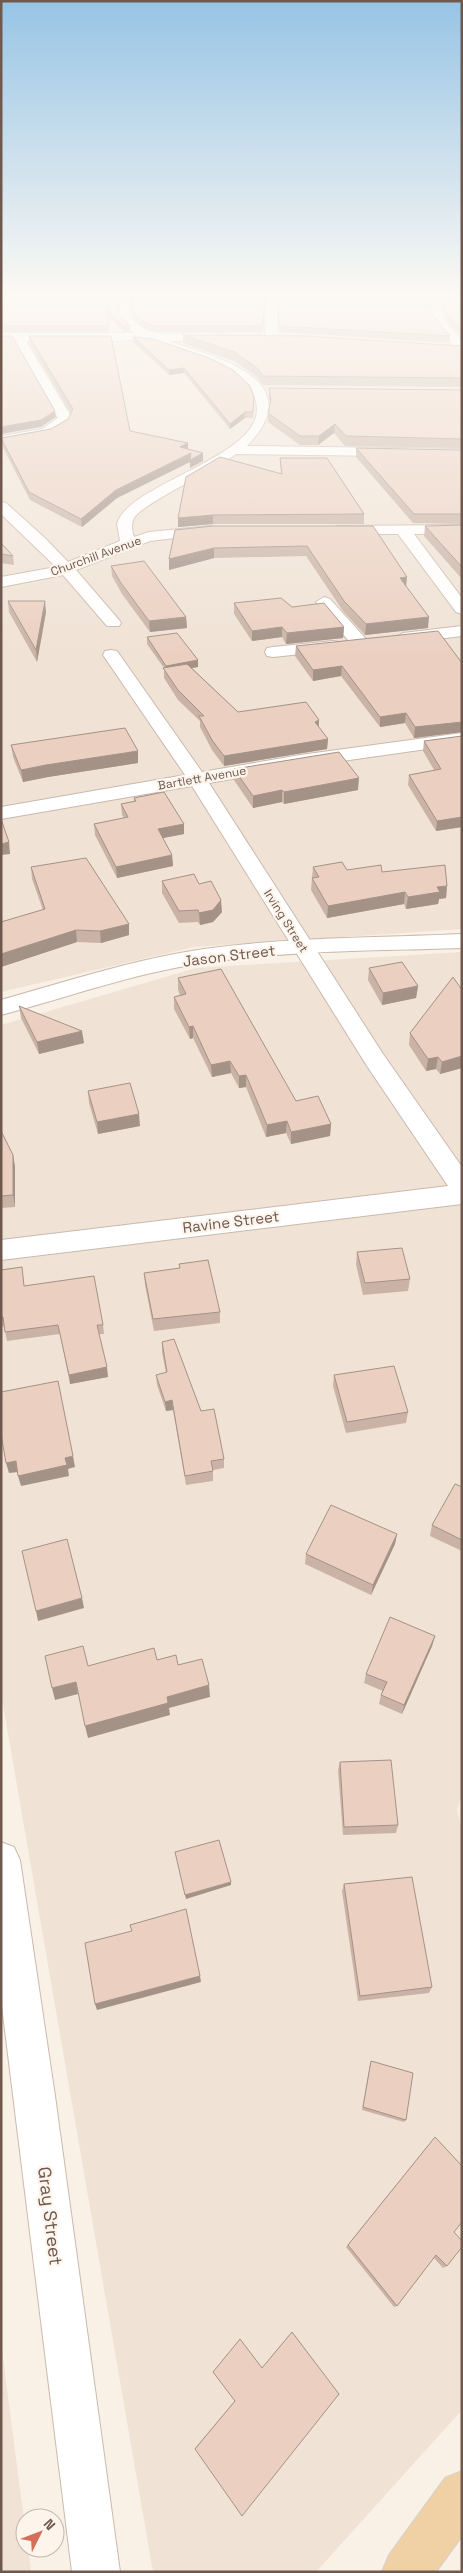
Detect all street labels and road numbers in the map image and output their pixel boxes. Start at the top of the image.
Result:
street label: Churchill Avenue [48,532,144,580]
street label: Bartlett Avenue [156,762,248,794]
street label: Irving Street [260,886,312,956]
street label: Jason Street [182,940,276,971]
street label: Ravine Street [182,1206,280,1237]
street label: Gray Street [33,2165,68,2267]

